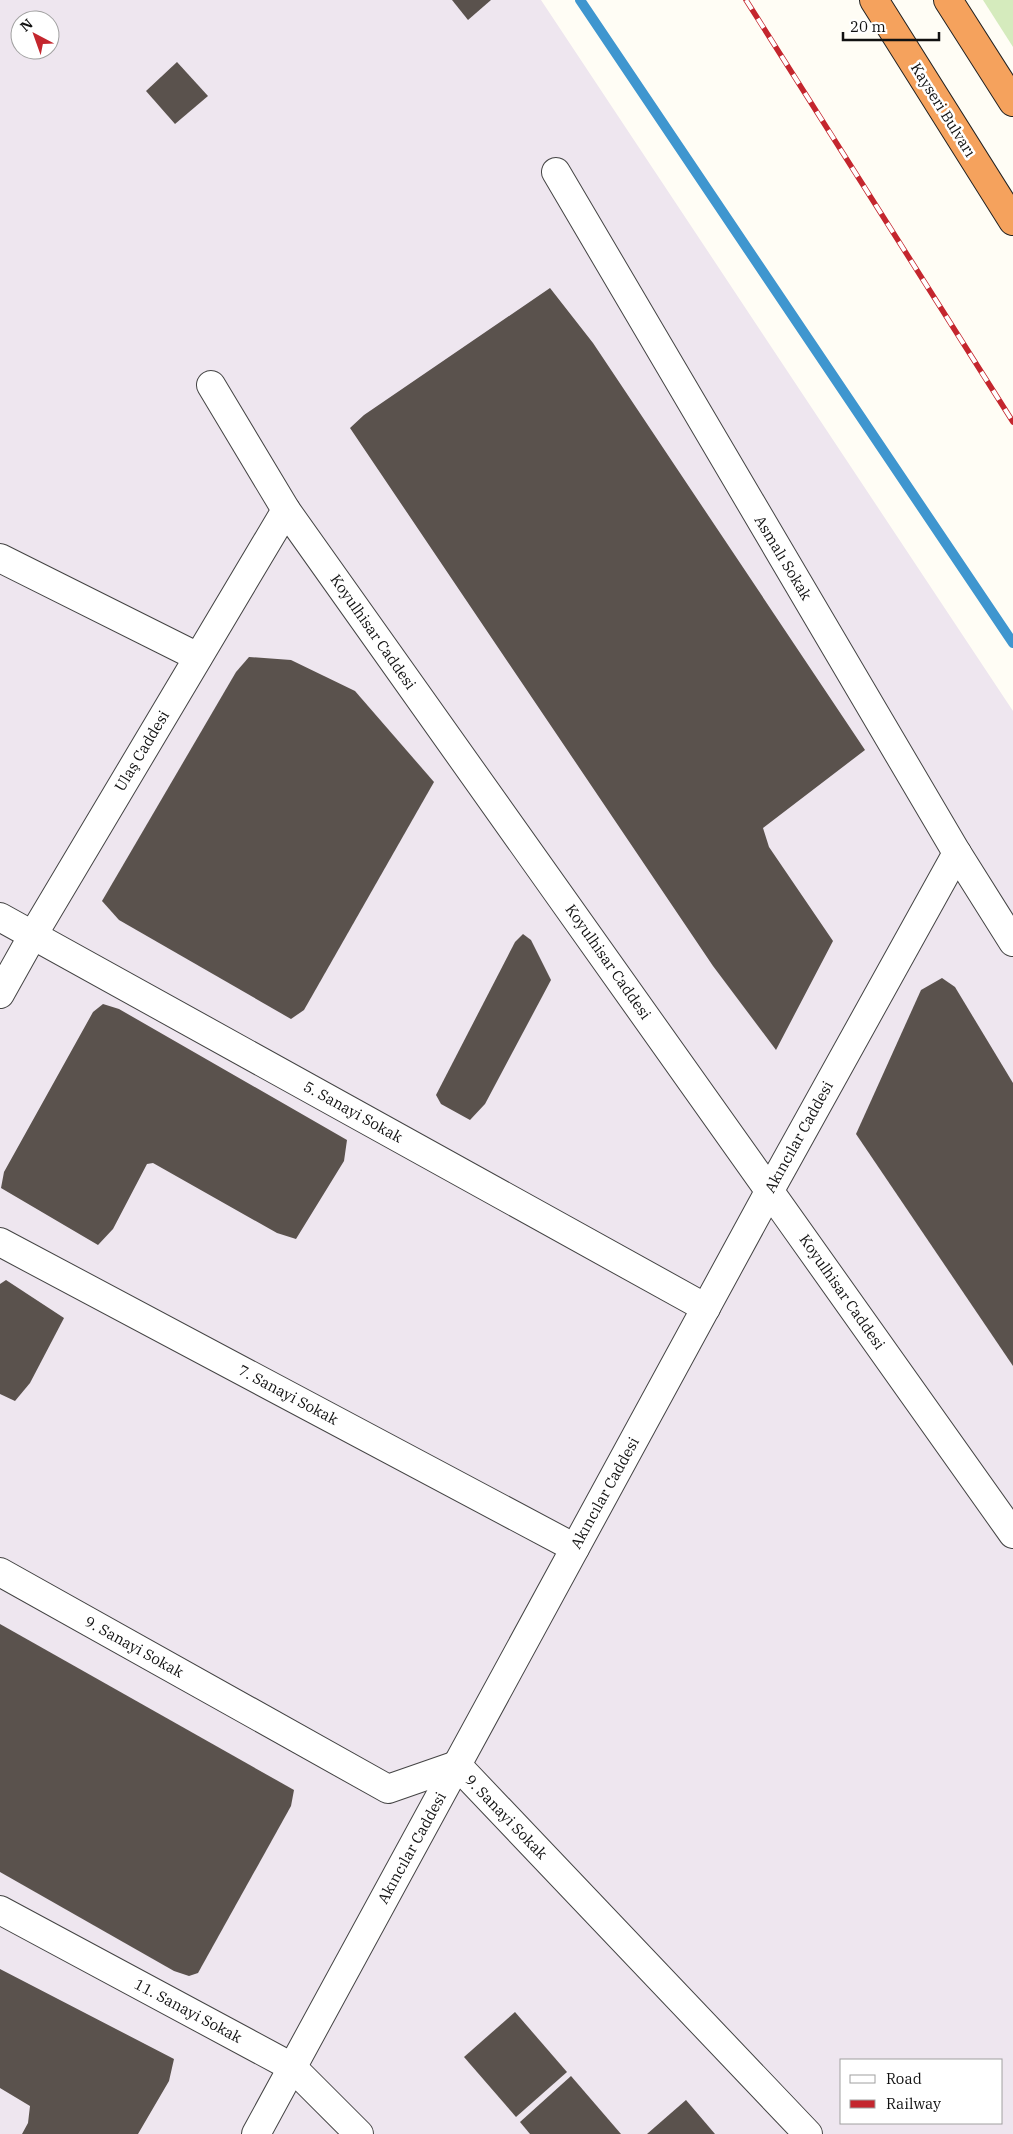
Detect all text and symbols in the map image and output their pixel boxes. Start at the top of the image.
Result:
north arrow [10,10,60,60]
scale bar [843,10,939,42]
text: N [16,15,37,36]
text: 20 m [850,17,886,36]
street label: Kayseri Bulvarı [907,59,980,161]
street label: Asmalı Sokak [751,512,816,604]
street label: Koyulhisar Caddesi [327,570,420,693]
street label: Ulaş Caddesi [110,707,173,794]
street label: Koyulhisar Caddesi [562,900,655,1023]
street label: 5. Sanayi Sokak [300,1077,406,1147]
street label: Akıncılar Caddesi [760,1077,837,1196]
street label: Koyulhisar Caddesi [796,1230,889,1353]
street label: 7. Sanayi Sokak [235,1360,342,1429]
street label: Akıncılar Caddesi [566,1433,643,1552]
street label: 9. Sanayi Sokak [81,1612,187,1682]
street label: 9. Sanayi Sokak [461,1770,552,1863]
street label: Akıncılar Caddesi [373,1788,450,1907]
street label: 11. Sanayi Sokak [131,1974,246,2047]
legend [840,2059,1003,2124]
text: Road [886,2069,922,2088]
text: Railway [886,2094,941,2113]

